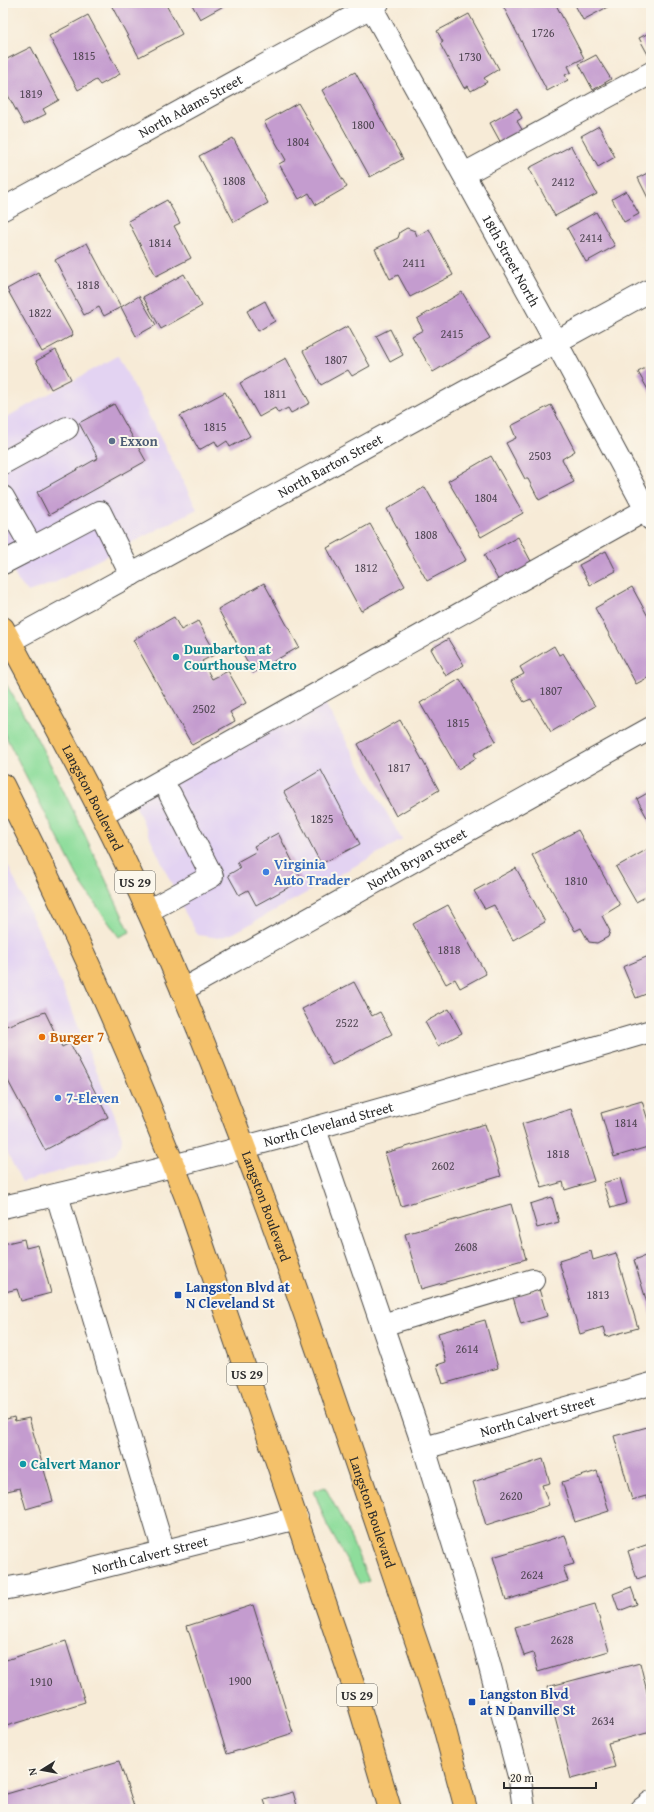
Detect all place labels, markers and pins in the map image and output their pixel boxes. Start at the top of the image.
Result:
place label: Exxon [120,431,158,451]
marker: Exxon [107,436,117,446]
place label: Dumbarton at Courthouse Metro [184,639,297,675]
marker: Dumbarton at Courthouse Metro [171,652,181,662]
place label: Virginia Auto Trader [274,854,350,890]
marker: Virginia Auto Trader [261,867,271,877]
place label: Burger 7 [50,1027,104,1047]
marker: Burger 7 [37,1032,47,1042]
place label: 7-Eleven [66,1088,120,1108]
marker: 7-Eleven [53,1093,63,1103]
place label: Langston Blvd at N Cleveland St [186,1277,291,1313]
marker: Langston Blvd at N Cleveland St [173,1290,183,1300]
place label: Calvert Manor [31,1454,121,1474]
marker: Calvert Manor [18,1459,28,1469]
place label: Langston Blvd at N Danville St [480,1684,576,1720]
marker: Langston Blvd at N Danville St [467,1697,477,1707]

